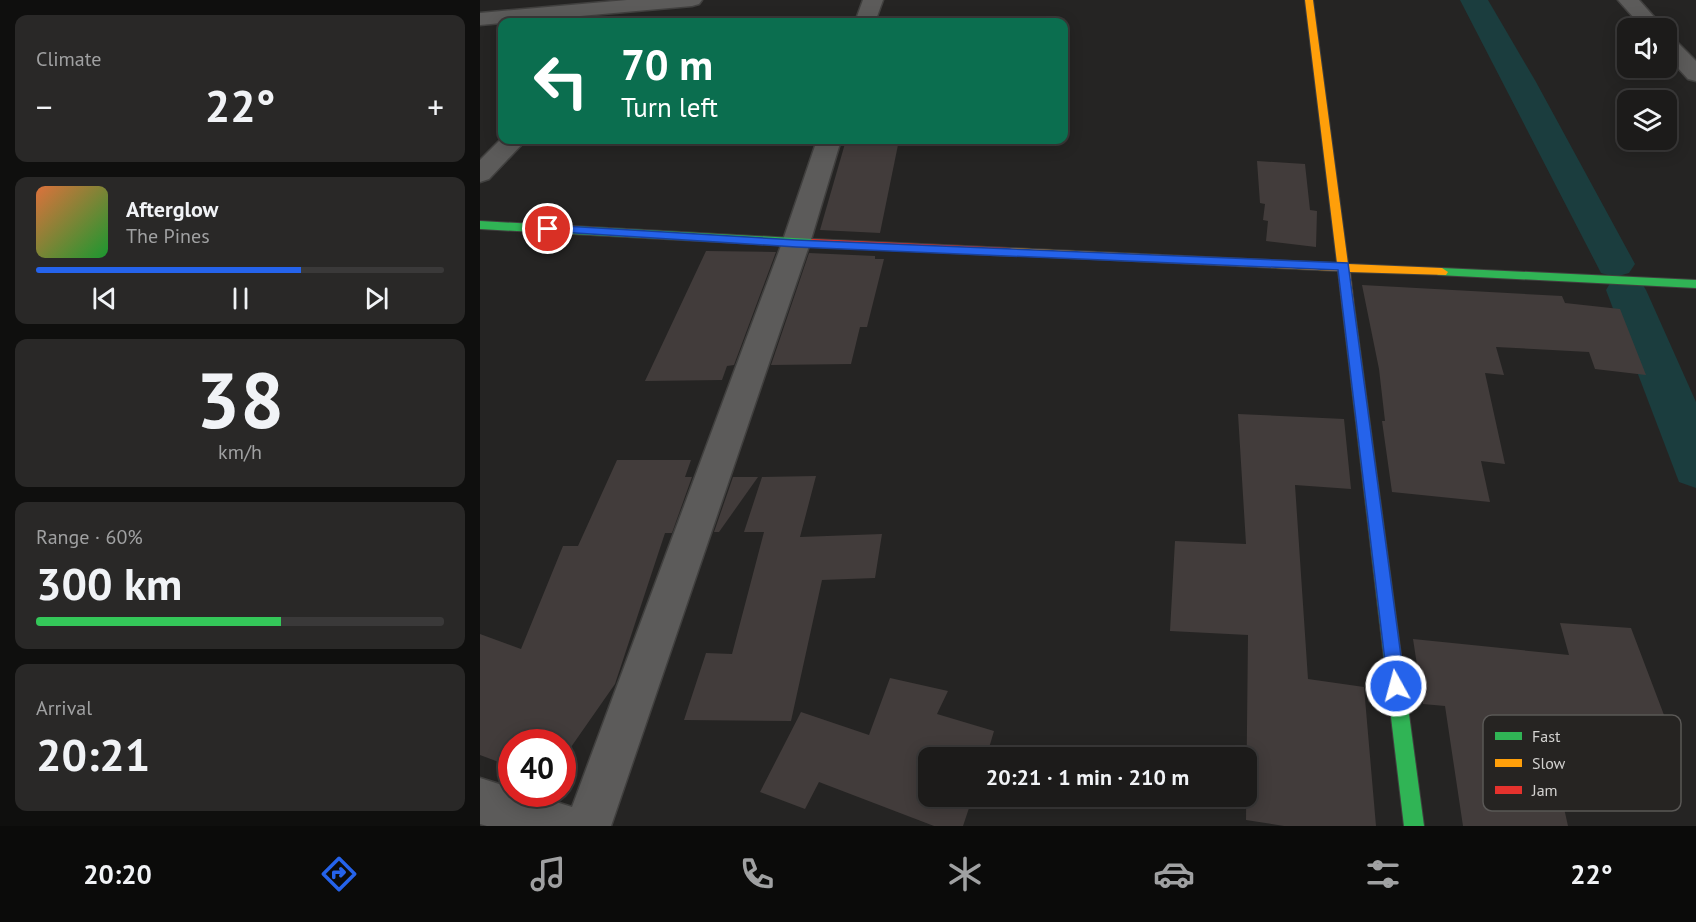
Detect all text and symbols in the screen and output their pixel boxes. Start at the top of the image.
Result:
map controls [1617,18,1677,150]
button: sound [1617,18,1677,78]
text: 70 m [621,37,713,92]
icon: left [522,42,600,120]
text: Climate [36,46,102,72]
text: 22° [205,76,275,134]
text: − [36,85,53,128]
text: + [427,85,444,128]
text: Turn left [621,90,718,124]
button: layers [1617,90,1677,150]
text: Afterglow [126,195,218,223]
pin [522,203,573,254]
icon: arrive [531,212,564,245]
text: The Pines [126,223,210,249]
icon: previous [88,282,121,315]
icon: pause [224,282,257,315]
icon: next [360,282,393,315]
text: 38 [196,349,284,450]
text: km/h [218,439,262,465]
text: Range · 60% [36,524,143,550]
text: 300 km [36,554,182,612]
position arrow [1364,654,1428,718]
text: Arrival [36,695,92,721]
legend [1483,715,1681,811]
text: 20:21 [36,725,150,783]
text: Fast [1532,726,1561,746]
speed limit sign: 40 [498,729,576,807]
text: Slow [1532,753,1566,773]
text: 20:21 · 1 min · 210 m [986,763,1189,791]
text: Jam [1531,780,1558,800]
icon: directions [318,853,360,895]
icon: music [527,853,569,895]
icon: phone [736,853,778,895]
icon: climate [944,853,986,895]
icon: car [1153,853,1195,895]
icon: filters [1362,853,1404,895]
text: 20:20 [83,857,152,891]
text: 22° [1570,857,1613,891]

